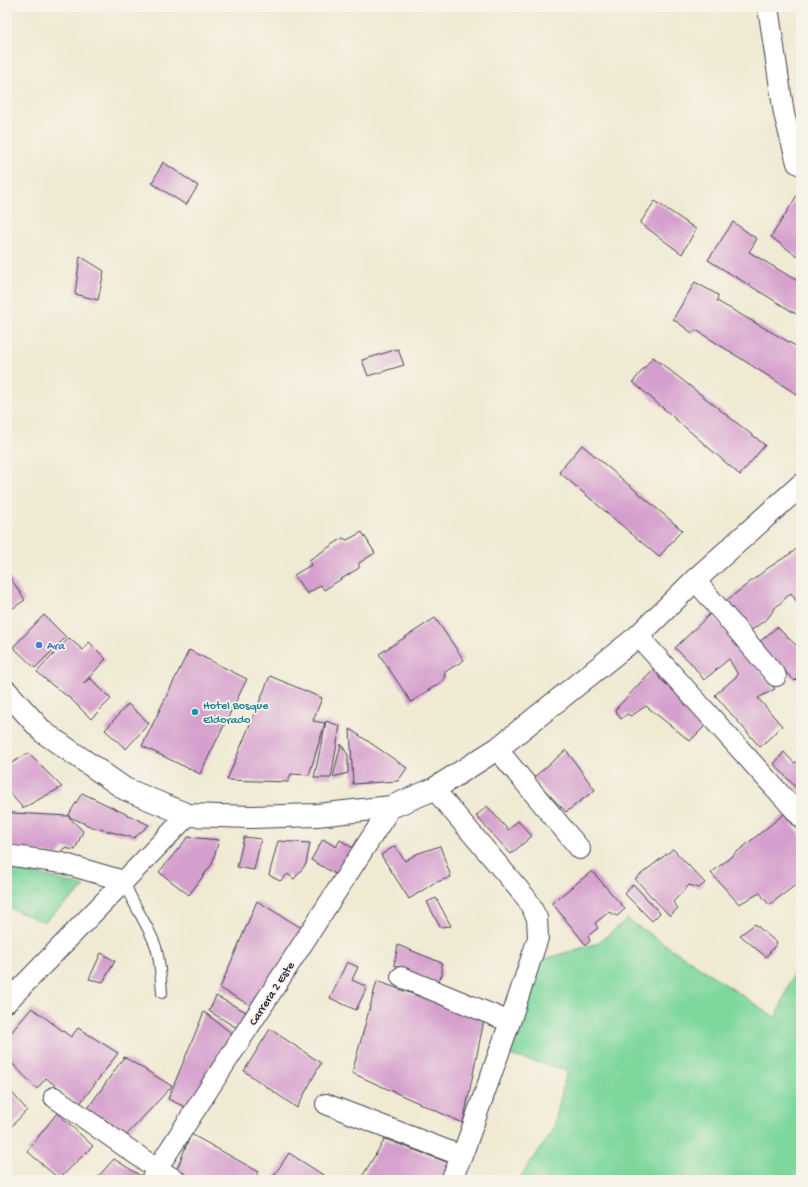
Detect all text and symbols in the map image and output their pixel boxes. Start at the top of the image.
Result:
marker: Ara [34,640,44,650]
place label: Ara [47,640,65,654]
place label: Hotel Bosque Eldorado [203,700,269,728]
marker: Hotel Bosque Eldorado [190,707,200,717]
street label: Carrera 2 Este [247,959,299,1029]

